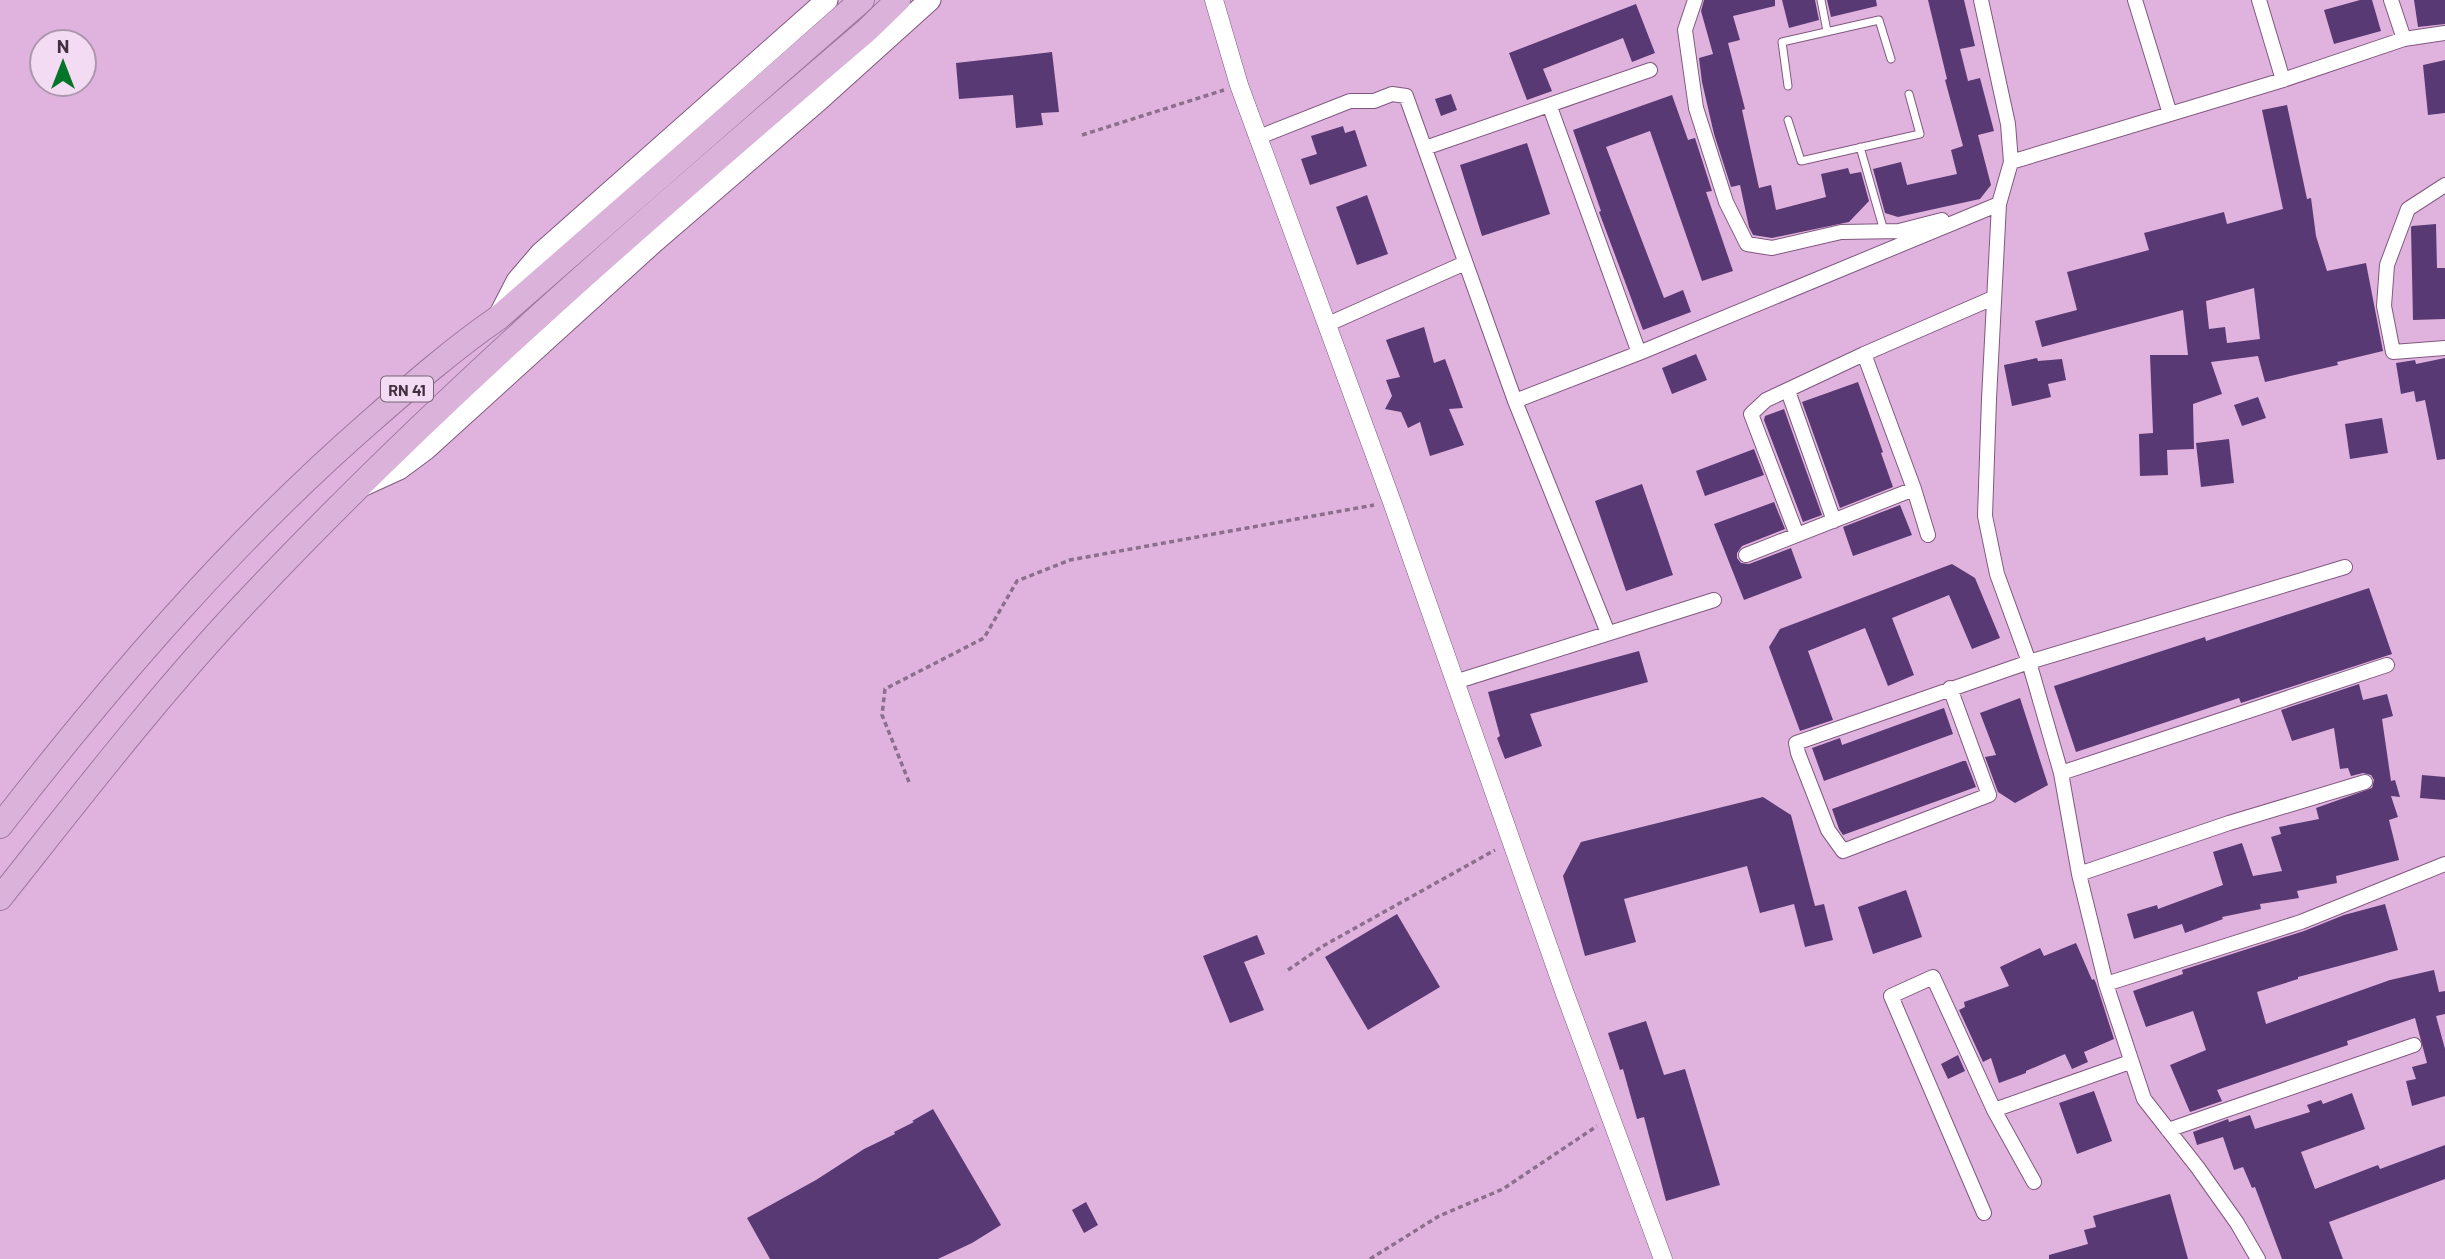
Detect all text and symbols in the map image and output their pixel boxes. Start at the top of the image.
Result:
north arrow [28,28,98,98]
text: N [57,34,69,57]
road number: RN 41 [381,376,433,402]

